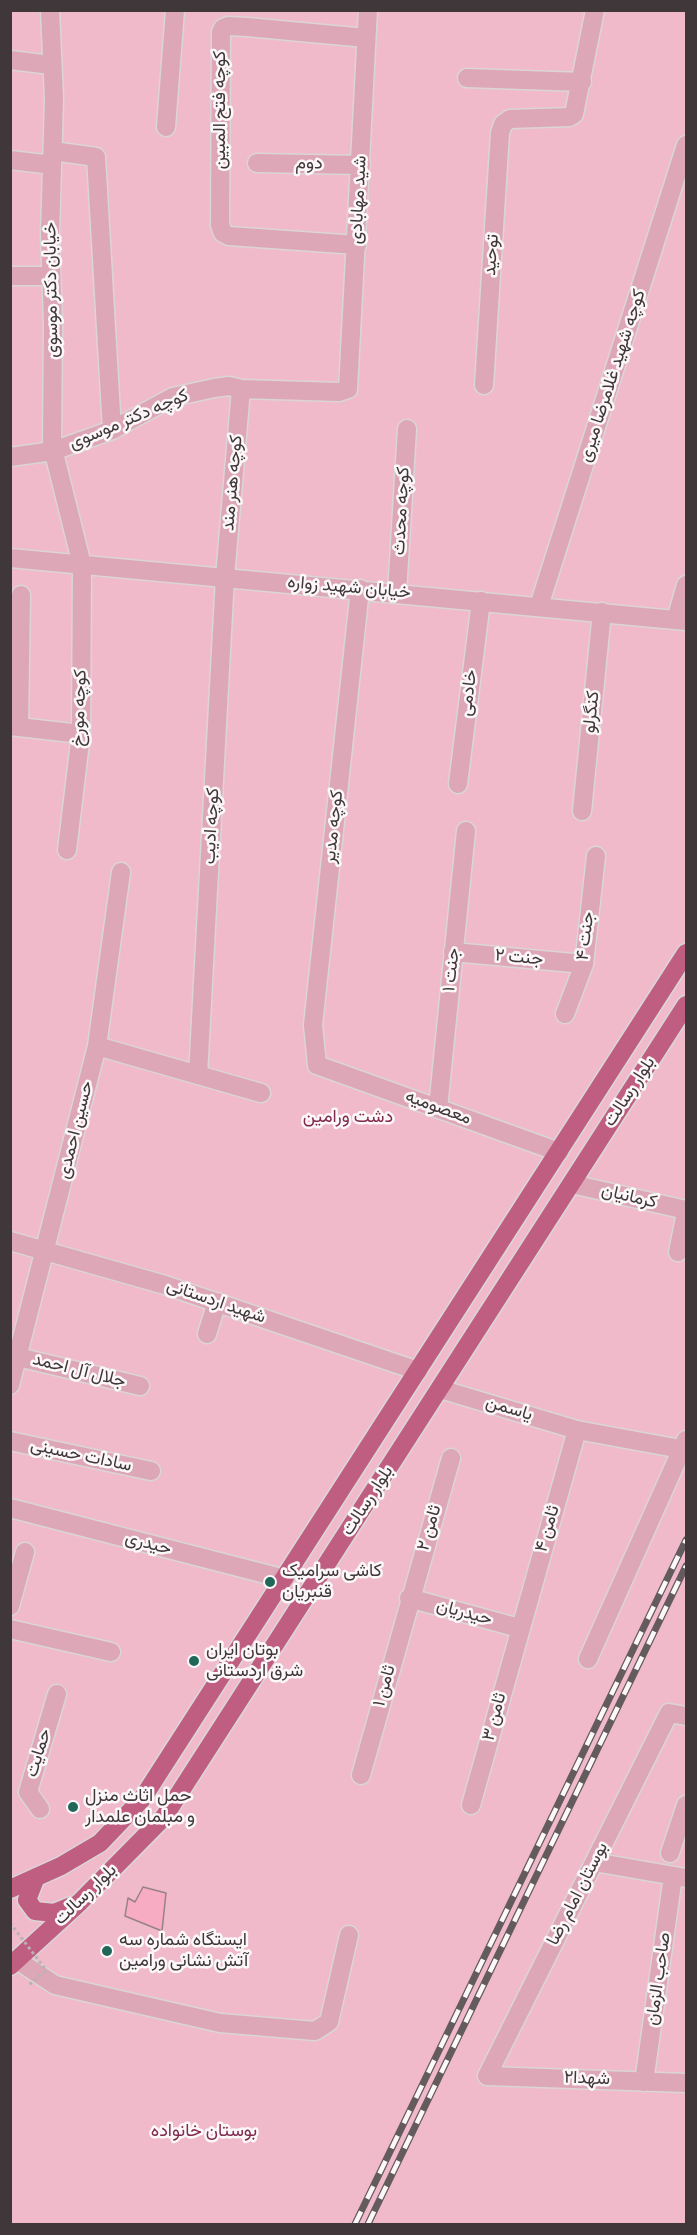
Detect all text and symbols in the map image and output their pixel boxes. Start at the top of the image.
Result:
street label: کوچه فتح المبین [210,51,232,169]
street label: دوم [295,153,323,175]
street label: شید مهابادی [346,155,372,245]
street label: خیابان دکتر موسوی [40,222,64,358]
street label: توحید [480,233,504,277]
street label: کوچه شهید غلامرضا میری [575,287,651,465]
street label: کوچه دکتر موسوی [66,385,192,455]
street label: کوچه هنر مند [218,434,248,532]
street label: کوچه محدث [389,466,415,556]
street label: خیابان شهید زواره [286,572,412,604]
street label: خادمی [455,668,483,718]
street label: کوچه مورخ [68,669,92,747]
street label: کنگرلو [579,690,605,734]
street label: کوچه ادیب [199,787,225,865]
street label: کوچه مدیر [319,789,349,865]
street label: جنت ۴ [572,910,600,962]
street label: جنت ۲ [494,945,544,971]
street label: جنت ۱ [439,947,465,993]
street label: بلوار رسالت [599,1053,661,1131]
street label: حسین احمدی [53,1079,99,1181]
street label: معصومیه [402,1086,474,1130]
park label: دشت ورامین [303,1107,393,1129]
street label: کرمانیان [599,1180,659,1214]
street label: شهید اردستانی [164,1275,268,1329]
street label: جلال آل احمد [30,1349,128,1393]
street label: یاسمن [483,1392,535,1426]
street label: سادات حسینی [28,1435,134,1477]
street label: بلوار رسالت [337,1462,399,1540]
street label: ثامن ۲ [413,1503,447,1553]
street label: ثامن ۴ [531,1503,565,1555]
street label: حیدری [122,1527,174,1561]
place label: کاشی سرامیک قنبریان [282,1561,382,1604]
marker: کاشی سرامیک قنبریان [263,1575,277,1589]
street label: حیدریان [434,1595,494,1631]
place label: بوتان ایران شرق اردستانی [206,1640,303,1682]
marker: بوتان ایران شرق اردستانی [187,1654,201,1668]
street label: ثامن ۱ [369,1663,401,1709]
street label: ثامن ۳ [478,1691,512,1743]
street label: حمایت [21,1726,57,1780]
place label: حمل اثاث منزل و مبلمان علمدار [85,1786,195,1828]
marker: حمل اثاث منزل و مبلمان علمدار [66,1800,80,1814]
street label: بوستان امام رضا [543,1839,613,1949]
street label: بلوار رسالت [50,1860,122,1930]
place label: ایستگاه شماره سه آتش نشانی ورامین [119,1930,248,1972]
street label: صاحب الزمان [642,1931,676,2027]
marker: ایستگاه شماره سه آتش نشانی ورامین [100,1944,114,1958]
street label: شهدا۲ [563,2067,611,2091]
park label: بوستان خانواده [151,2121,257,2143]

